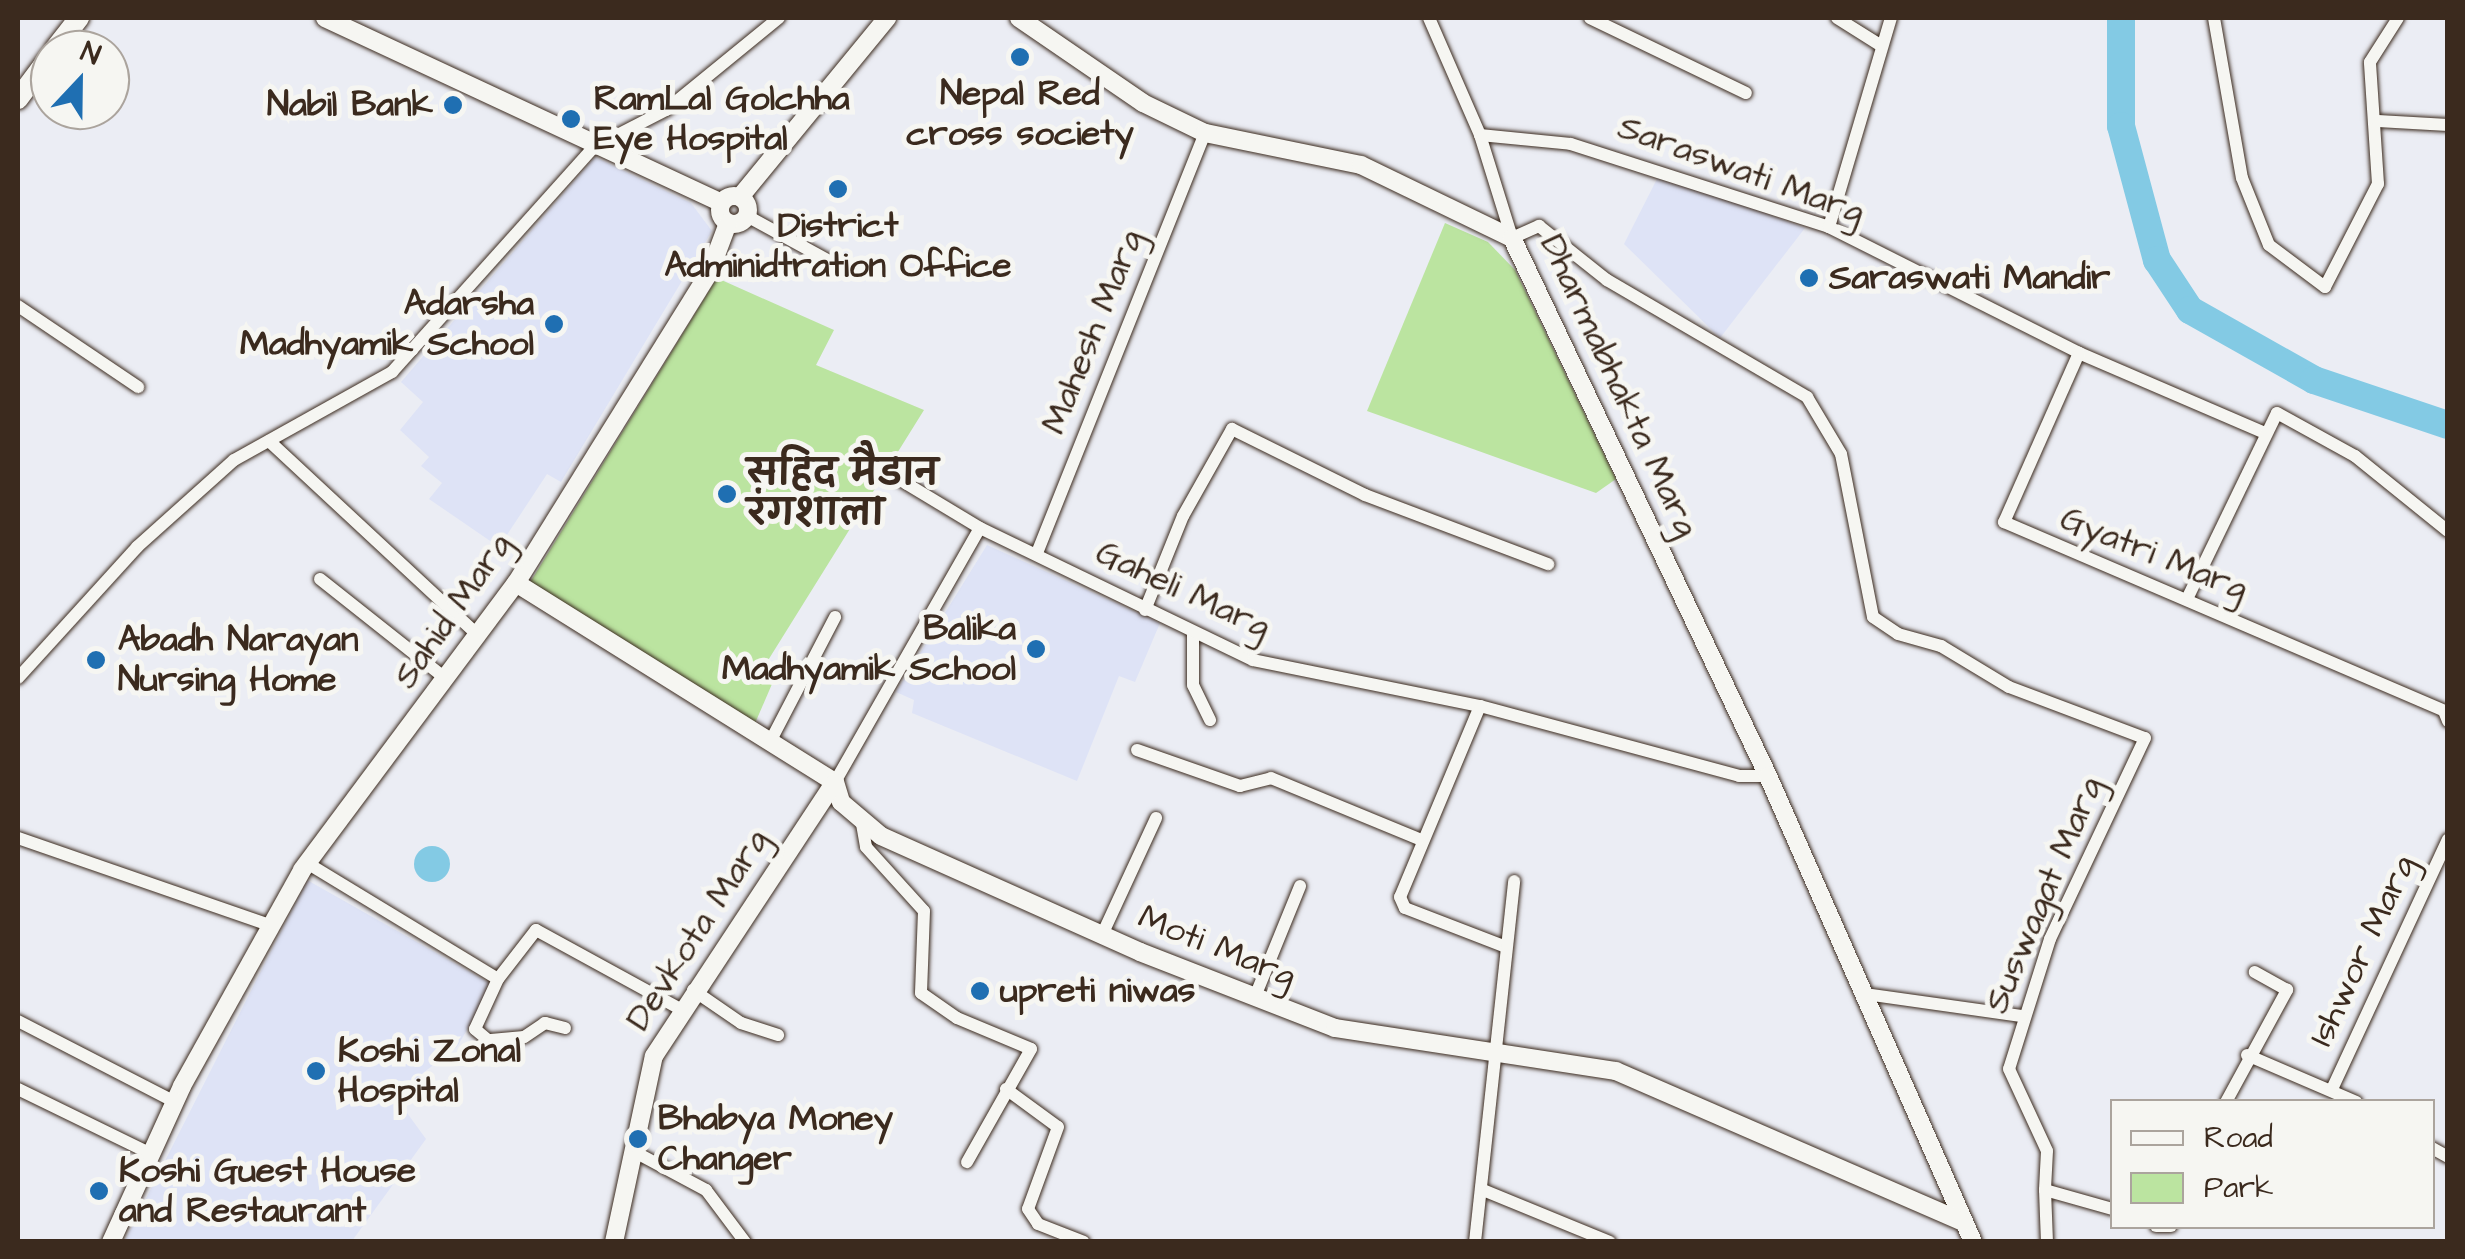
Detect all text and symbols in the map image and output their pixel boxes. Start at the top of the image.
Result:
north arrow [30,30,130,130]
text: N [75,32,106,75]
marker: Nepal Red cross society [1009,46,1031,68]
place label: Nepal Red cross society [906,73,1134,155]
place label: RamLal Golchha Eye Hospital [594,78,850,160]
place label: Nabil Bank [267,84,433,126]
marker: Nabil Bank [442,94,464,116]
marker: RamLal Golchha Eye Hospital [558,106,584,132]
street label: Saraswati Marg [1612,106,1870,234]
marker: District Adminidtration Office [827,178,849,200]
place label: District Adminidtration Office [665,205,1011,287]
street label: Mahesh Marg [1033,224,1153,440]
street label: Dharmabhakta Marg [1531,228,1707,544]
place label: Saraswati Mandir [1829,257,2110,299]
marker: Saraswati Mandir [1798,267,1820,289]
place label: Adarsha Madhyamik School [240,283,534,365]
marker: Adarsha Madhyamik School [543,313,565,335]
place label: सहिद मैडान रंगशाला [747,453,938,535]
marker: सहिद मैडान रंगशाला [716,483,738,505]
street label: Gyatri Marg [2054,497,2254,611]
street label: Sahid Marg [384,526,522,696]
street label: Gaheli Marg [1089,531,1277,649]
place label: Balika Madhyamik School [722,608,1016,690]
place label: Abadh Narayan Nursing Home [118,619,359,701]
marker: Balika Madhyamik School [1025,638,1047,660]
marker: Abadh Narayan Nursing Home [83,647,109,673]
street label: Suswagat Marg [1975,771,2113,1019]
street label: Devkota Marg [617,822,779,1038]
street label: Ishwor Marg [2301,849,2425,1053]
street label: Moti Marg [1132,896,1302,998]
place label: upreti niwas [1000,970,1195,1012]
marker: upreti niwas [969,980,991,1002]
place label: Koshi Zonal Hospital [338,1030,521,1112]
marker: Koshi Zonal Hospital [303,1058,329,1084]
place label: Bhabya Money Changer [658,1098,893,1180]
legend [2110,1099,2435,1229]
text: Road [2204,1117,2273,1159]
marker: Bhabya Money Changer [627,1128,649,1150]
place label: Koshi Guest House and Restaurant [119,1150,416,1232]
text: Park [2204,1167,2273,1209]
marker: Koshi Guest House and Restaurant [88,1180,110,1202]

